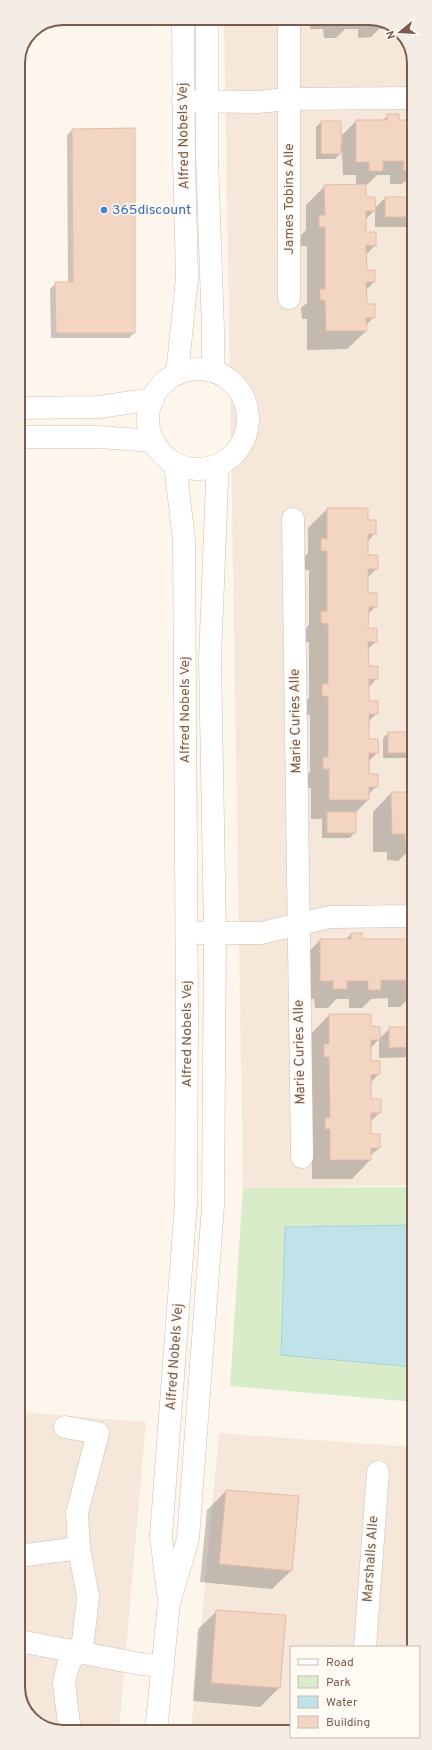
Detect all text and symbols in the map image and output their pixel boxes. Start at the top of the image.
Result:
north arrow [380,12,420,52]
text: N [384,29,399,41]
street label: Alfred Nobels Vej [175,82,193,190]
street label: James Tobins Alle [281,143,298,255]
place label: 365discount [112,202,191,219]
marker: 365discount [99,205,109,215]
street label: Alfred Nobels Vej [177,656,194,764]
street label: Marie Curies Alle [287,668,305,774]
street label: Alfred Nobels Vej [179,980,196,1088]
street label: Marie Curies Alle [291,999,309,1105]
street label: Alfred Nobels Vej [163,1303,187,1411]
street label: Marshalls Alle [360,1515,382,1603]
legend [290,1646,420,1738]
text: Road [326,1655,354,1671]
text: Park [326,1675,351,1691]
text: Water [326,1695,358,1711]
text: Building [326,1715,370,1731]

